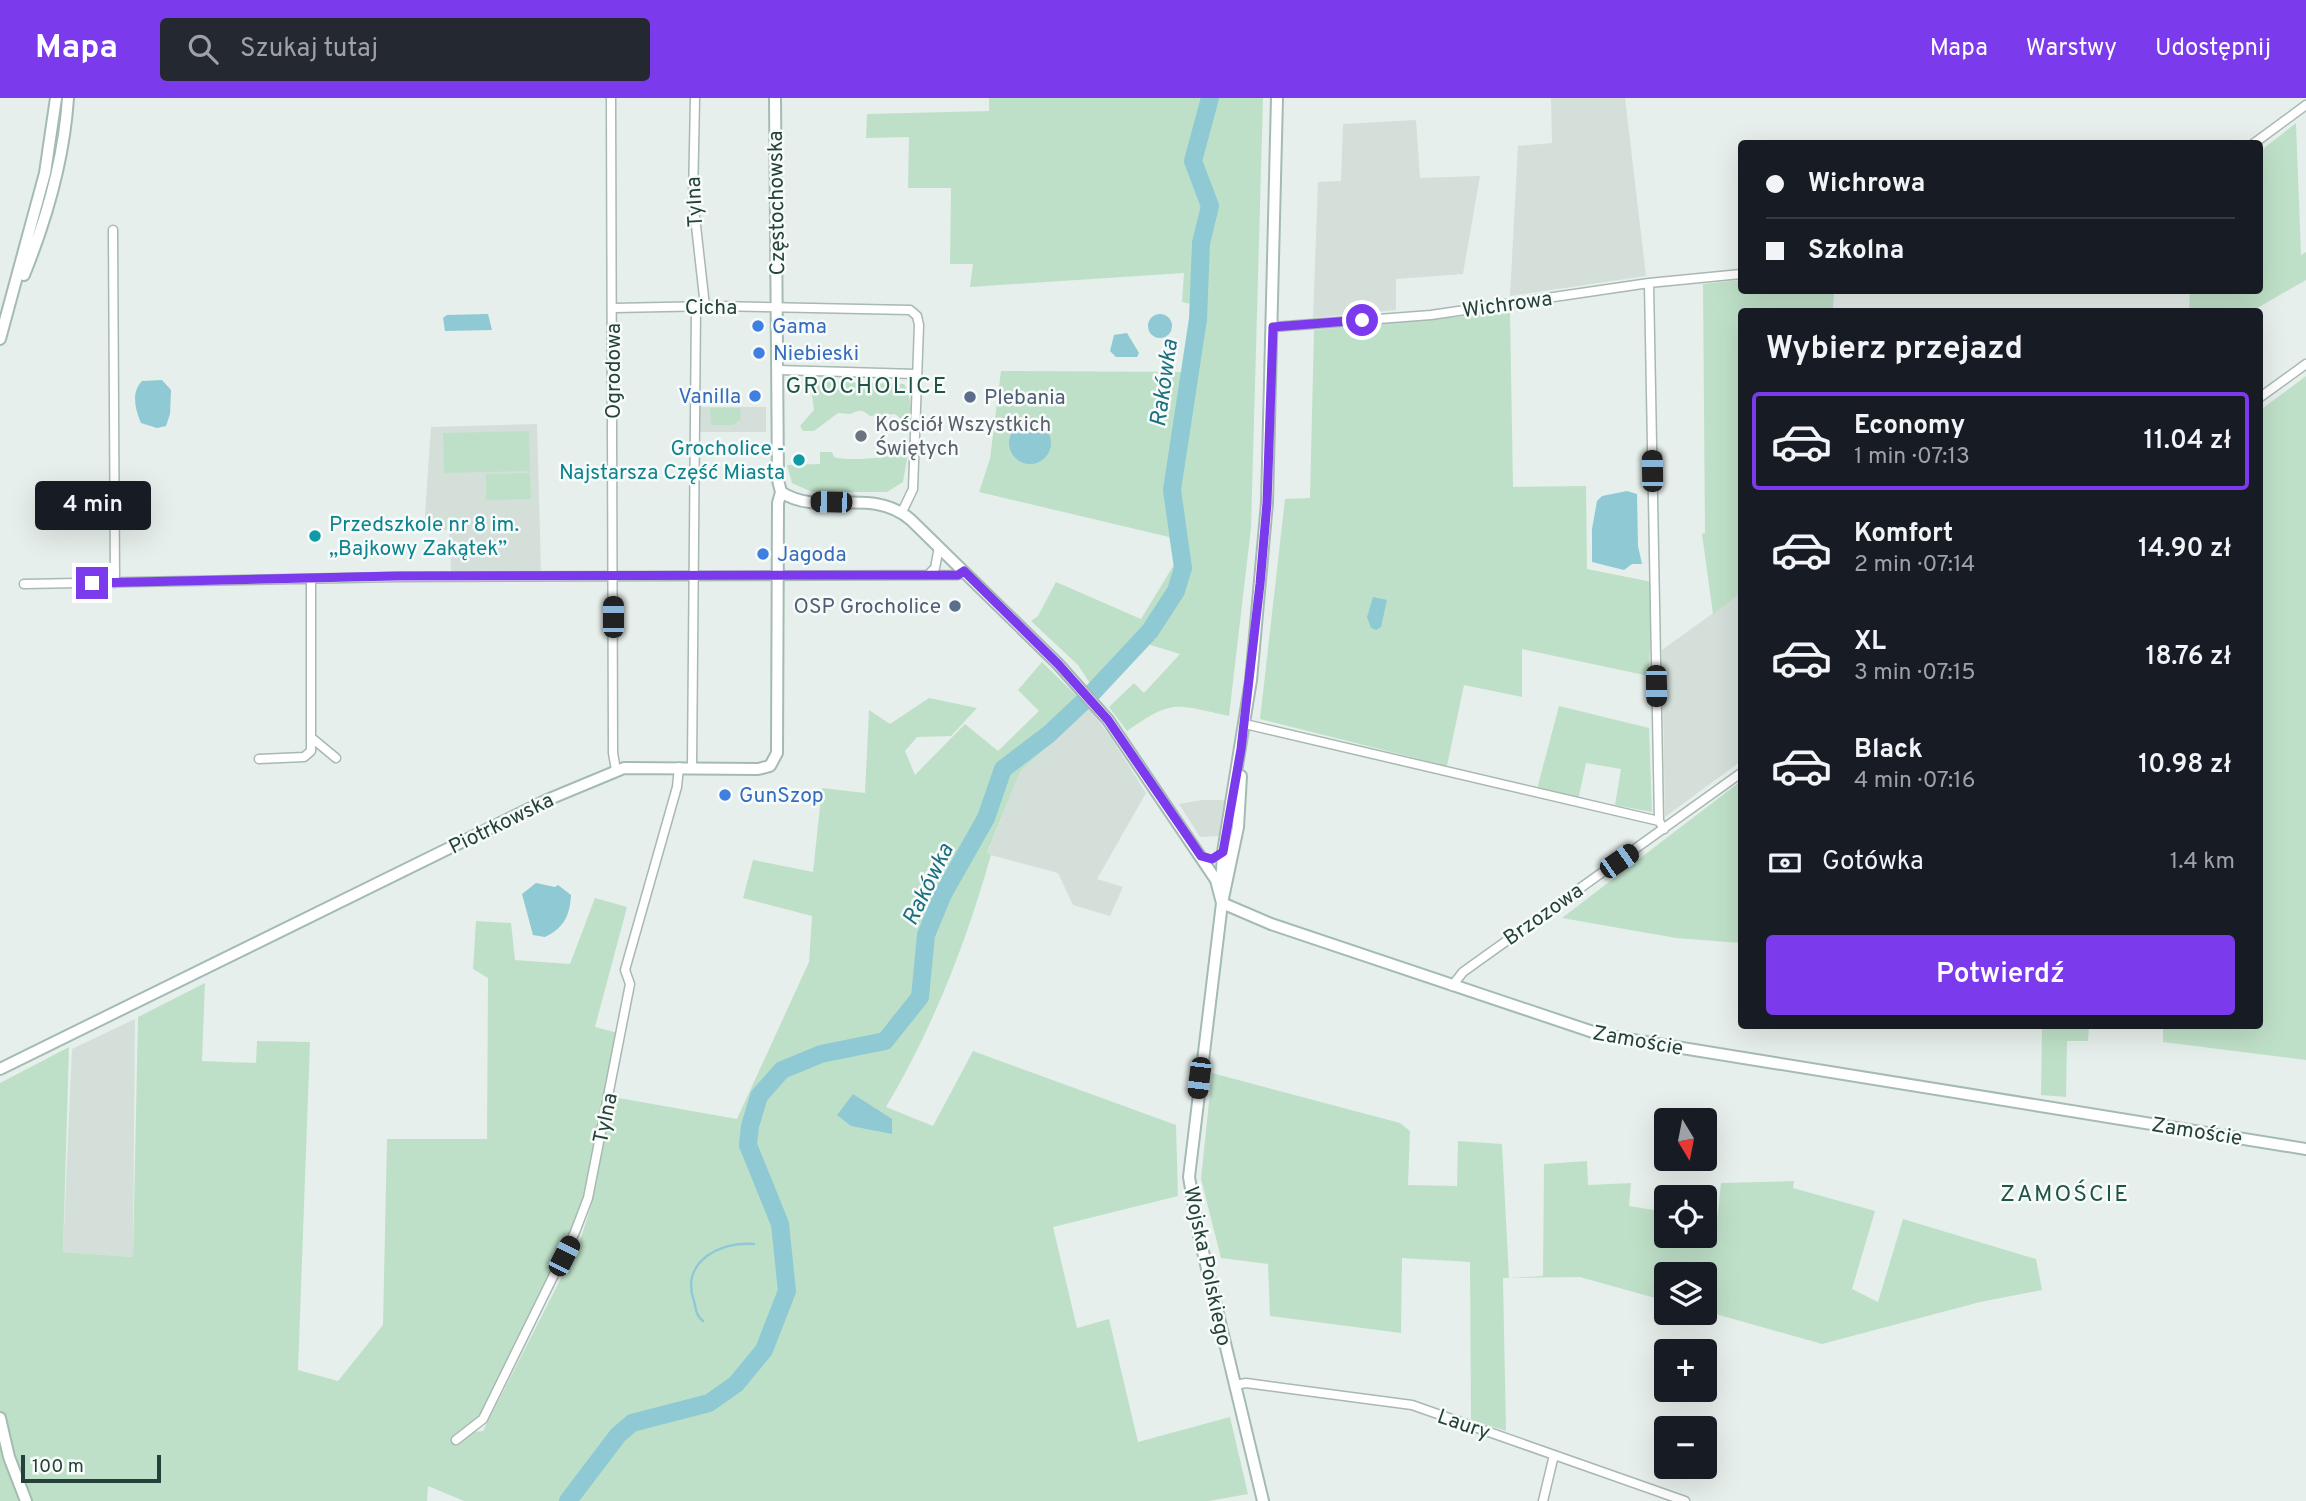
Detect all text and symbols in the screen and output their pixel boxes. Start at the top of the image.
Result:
search box [160,18,650,81]
text: Mapa [35,28,118,70]
icon: search [184,30,222,68]
text: Szukaj tutaj [240,33,378,66]
text: Mapa [1930,34,1988,64]
text: Warstwy [2026,34,2117,64]
text: Udostępnij [2155,34,2271,64]
street label: Częstochowska [763,130,792,276]
text: Wichrowa [1808,168,1925,201]
street label: Tylna [681,176,710,228]
text: Szkolna [1808,235,1904,268]
street label: Wichrowa [1460,286,1554,325]
street label: Cicha [685,295,737,322]
route start [1346,304,1378,336]
place label: Gama [772,314,827,341]
marker: Gama [750,318,766,334]
street label: Ogrodowa [601,323,628,419]
text: Wybierz przejazd [1766,330,2023,370]
water label: Rakówka [1145,338,1186,429]
place label: Niebieski [773,341,859,368]
marker: Niebieski [751,345,767,361]
district label: GROCHOLICE [785,373,949,402]
place label: Vanilla [678,384,741,411]
place label: Plebania [984,385,1066,412]
marker: Vanilla [747,388,763,404]
marker: Plebania [962,389,978,405]
icon: car [1770,410,1833,473]
text: Economy [1854,410,1965,443]
place label: Kościół Wszystkich Świętych [875,412,1051,463]
text: 11.04 zł [2143,425,2231,458]
marker: Kościół Wszystkich Świętych [853,428,869,444]
place label: Grocholice - Najstarsza Część Miasta [559,436,785,487]
text: 1 min · 07:13 [1854,443,1970,472]
car [1642,450,1663,492]
marker: Grocholice - Najstarsza Część Miasta [791,452,807,468]
callout: 4 min [34,482,150,531]
text: 4 min [63,491,123,520]
car [810,491,853,513]
place label: Przedszkole nr 8 im. „Bajkowy Zakątek” [329,512,519,563]
icon: car [1770,518,1833,581]
text: Komfort [1854,518,1953,551]
marker: Przedszkole nr 8 im. „Bajkowy Zakątek” [307,528,323,544]
text: 14.90 zł [2138,533,2231,566]
place label: Jagoda [777,542,846,569]
marker: Jagoda [755,546,771,562]
text: 2 min · 07:14 [1854,551,1975,580]
route end [76,567,108,599]
place label: OSP Grocholice [794,594,941,621]
car [603,596,624,638]
marker: OSP Grocholice [947,598,963,614]
icon: car [1770,626,1833,689]
text: XL [1854,626,1886,659]
text: 18.76 zł [2145,641,2231,674]
text: 3 min · 07:15 [1854,659,1976,688]
car [1646,665,1667,707]
icon: car [1770,734,1833,797]
text: Black [1854,734,1923,767]
text: 10.98 zł [2138,749,2231,782]
text: 4 min · 07:16 [1854,767,1975,796]
place label: GunSzop [739,783,824,810]
street label: Piotrkowska [445,787,559,861]
marker: GunSzop [717,787,733,803]
water label: Rakówka [897,839,962,931]
car [1596,840,1643,882]
icon: cash [1766,844,1804,882]
text: Gotówka [1822,846,1924,879]
text: 1.4 km [2170,848,2235,877]
street label: Brzozowa [1499,878,1589,953]
button: Potwierdź [1766,935,2235,1015]
street label: Zamoście [1590,1020,1685,1063]
car [1187,1056,1212,1100]
street label: Tylna [588,1091,625,1146]
north arrow [1654,1108,1717,1171]
map controls [1654,1108,1717,1479]
street label: Zamoście [2149,1112,2244,1153]
district label: ZAMOŚCIE [2000,1179,2130,1210]
street label: Wojska Polskiego [1176,1184,1237,1349]
button: locate [1654,1185,1717,1248]
car [546,1233,583,1279]
button: layers [1654,1262,1717,1325]
button: + [1654,1339,1717,1402]
street label: Laury [1433,1404,1494,1447]
button: − [1654,1416,1717,1479]
scale bar [21,1452,161,1484]
text: 100 m [32,1455,84,1479]

